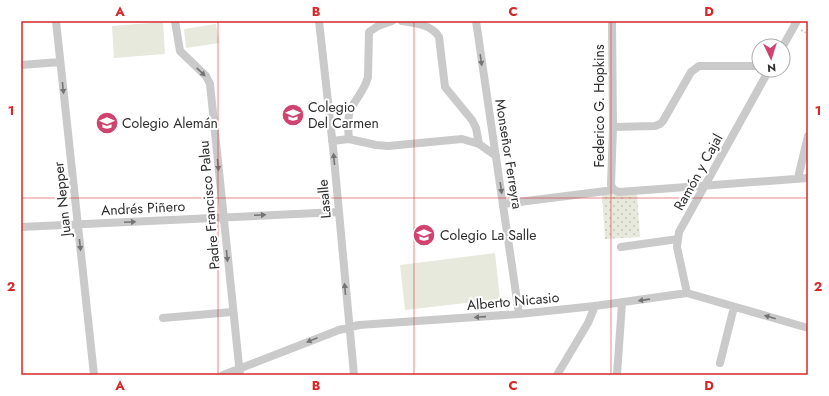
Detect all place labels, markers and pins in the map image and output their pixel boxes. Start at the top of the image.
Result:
place label: Colegio Del Carmen [308,97,379,133]
school or university icon: Colegio Del Carmen [280,102,306,128]
school or university icon: Colegio Alemán [94,110,120,136]
place label: Colegio Alemán [122,113,218,133]
school or university icon: Colegio La Salle [411,222,437,248]
place label: Colegio La Salle [440,225,536,245]

